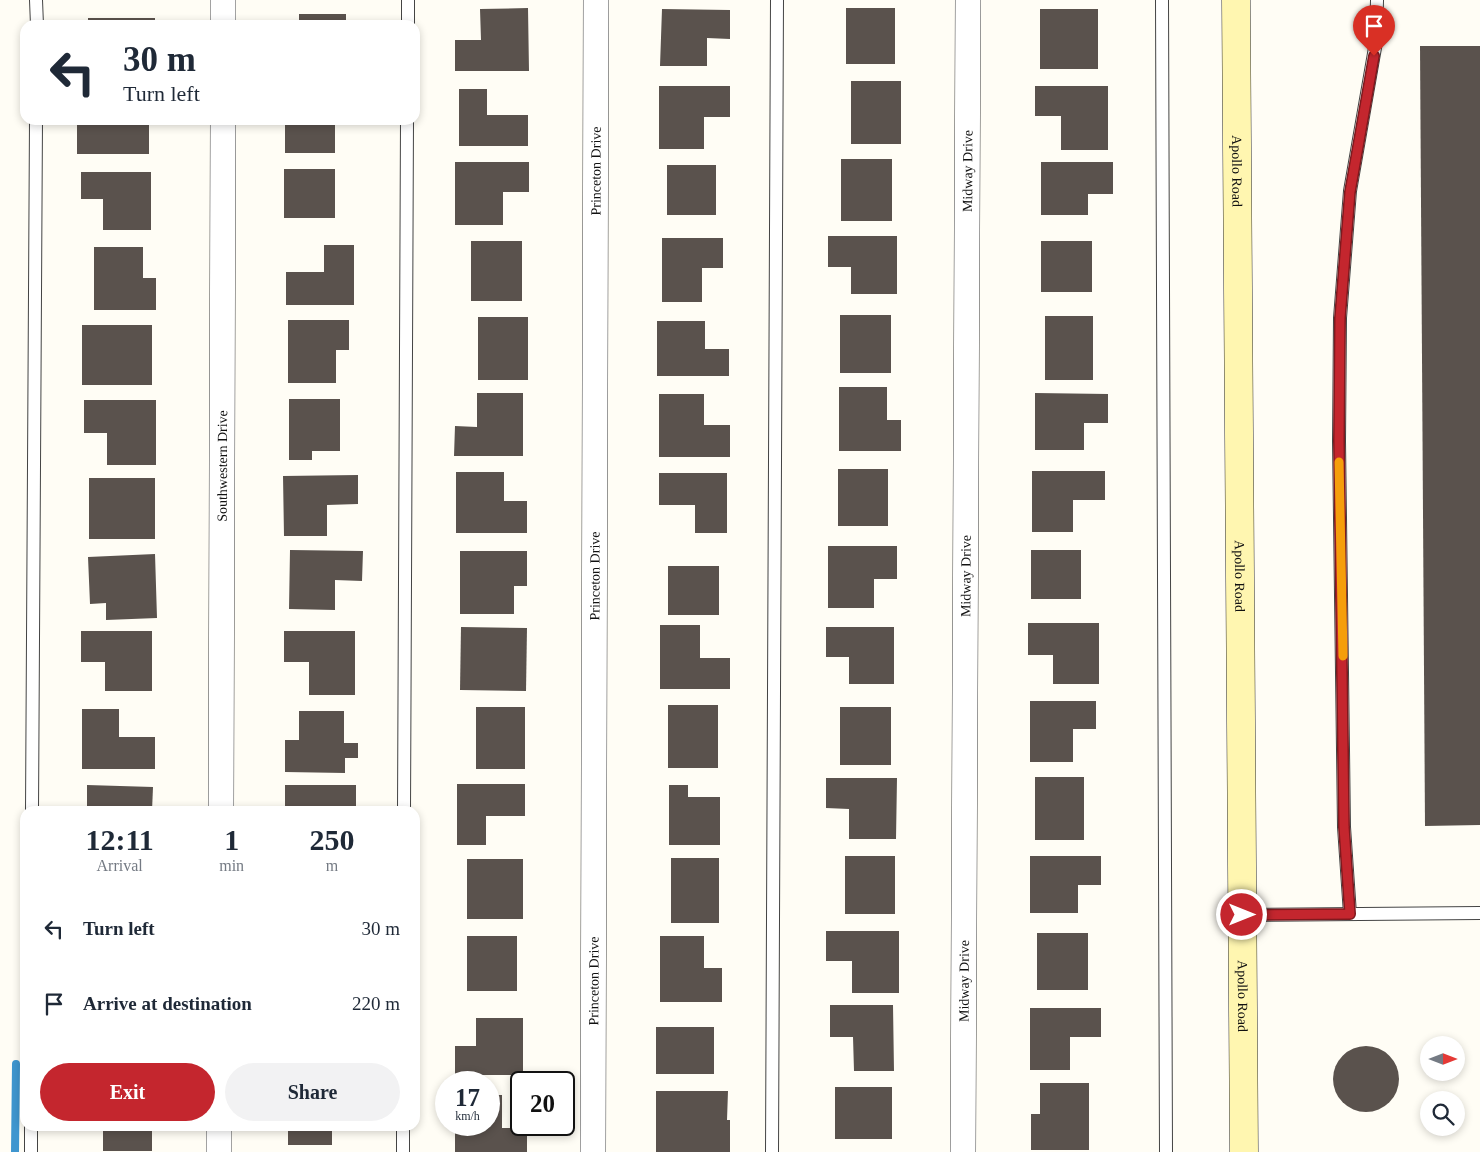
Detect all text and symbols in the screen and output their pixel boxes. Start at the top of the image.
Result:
pin [1353,5,1395,56]
icon: arrive [1360,12,1388,40]
icon: left [40,40,105,105]
text: 30 m [123,40,196,79]
text: Turn left [123,81,200,106]
street label: Princeton Drive [588,126,604,216]
street label: Midway Drive [960,130,975,212]
street label: Apollo Road [1229,135,1244,207]
street label: Southwestern Drive [215,410,230,522]
street label: Princeton Drive [587,531,603,621]
street label: Midway Drive [958,535,974,617]
street label: Apollo Road [1232,540,1247,612]
text: 12:11 [85,823,154,856]
text: 1 [224,823,239,856]
text: 250 [310,823,355,856]
text: Arrival [97,857,143,874]
text: min [219,857,244,874]
text: m [326,857,338,874]
position arrow [1215,888,1267,940]
icon: left [40,915,68,943]
text: Turn left [83,918,155,939]
text: 30 m [361,918,400,939]
street label: Princeton Drive [586,936,602,1026]
street label: Midway Drive [957,940,972,1022]
street label: Apollo Road [1235,960,1250,1032]
icon: arrive [40,990,68,1018]
text: Arrive at destination [83,993,252,1014]
text: 220 m [352,993,400,1014]
north arrow [1420,1036,1465,1081]
map controls [1420,1036,1465,1136]
button: Exit [40,1063,215,1121]
button: Share [225,1063,400,1121]
speed limit sign: 20 [510,1071,575,1136]
text: 17 [455,1084,480,1111]
button: search [1420,1091,1465,1136]
text: km/h [455,1109,480,1123]

